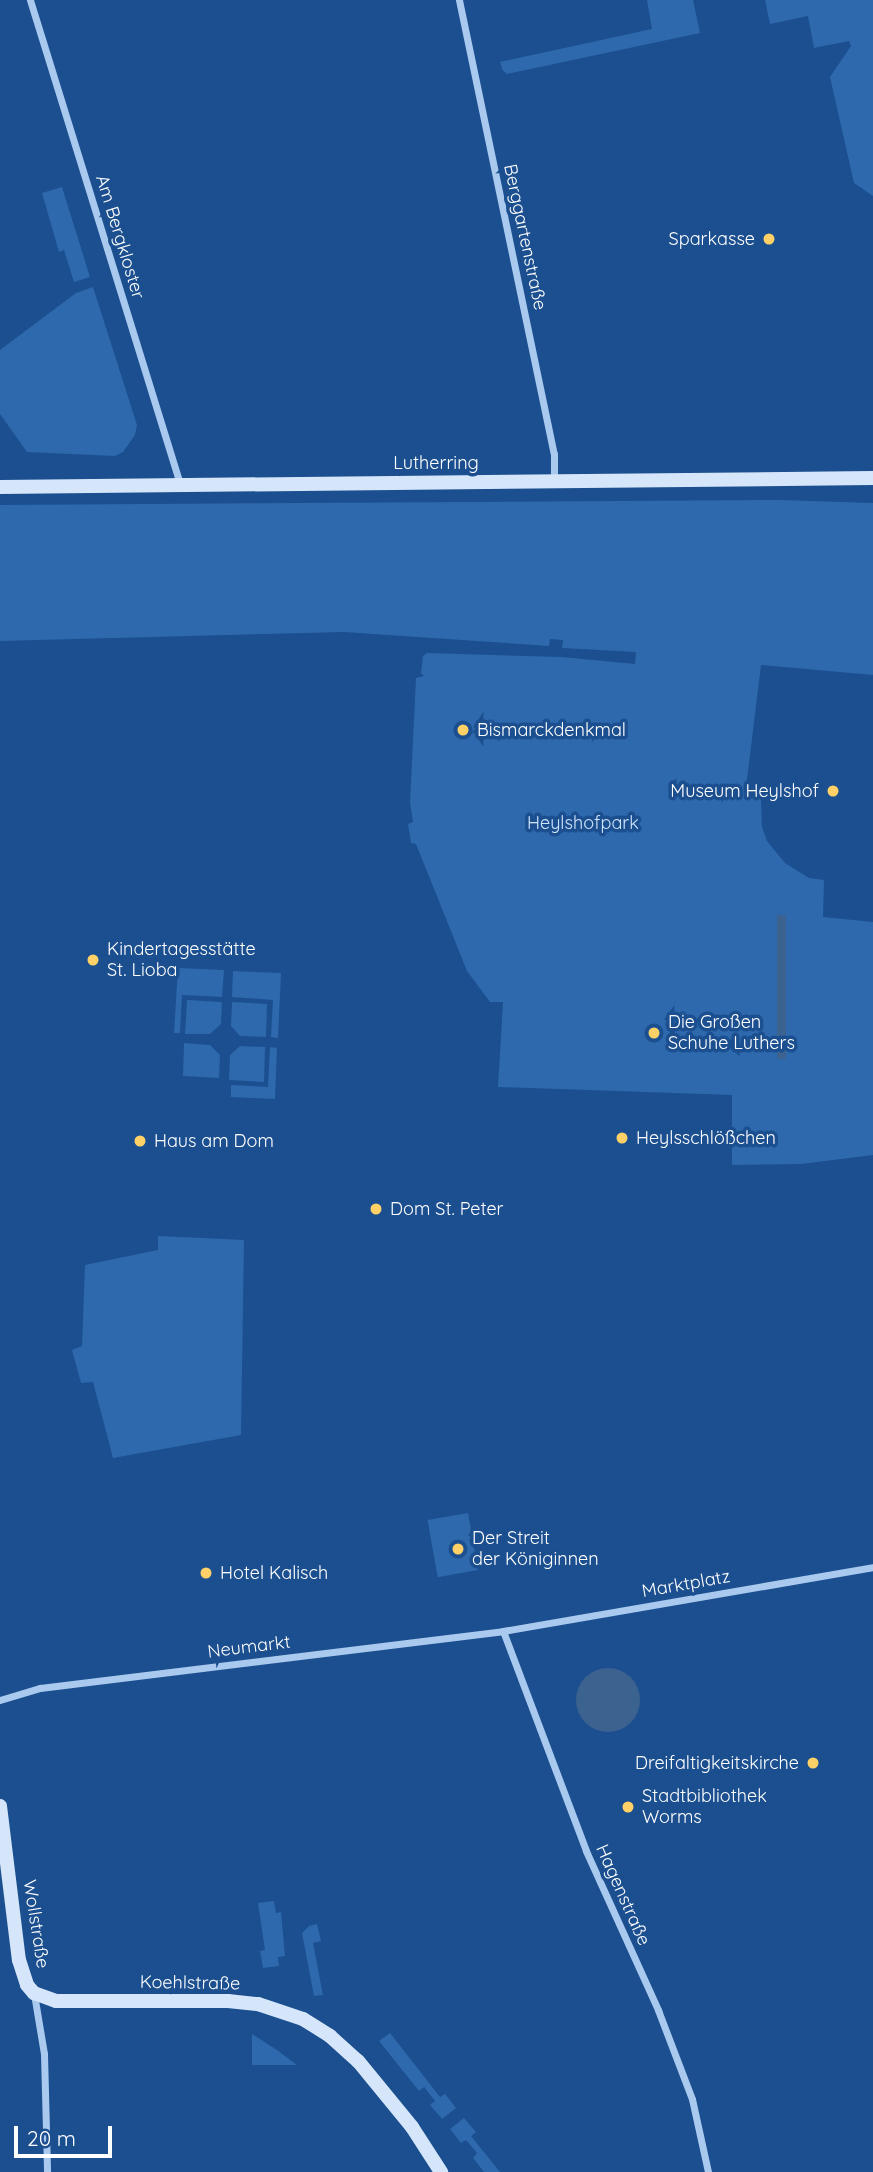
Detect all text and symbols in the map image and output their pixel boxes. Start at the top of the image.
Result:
street label: Berggartenstraße [499,162,551,312]
street label: Am Bergkloster [91,172,149,302]
place label: Sparkasse [669,228,755,250]
marker: Sparkasse [761,231,777,247]
street label: Lutherring [393,452,479,474]
place label: Bismarckdenkmal [477,719,626,741]
marker: Bismarckdenkmal [455,722,471,738]
place label: Museum Heylshof [670,780,819,802]
marker: Museum Heylshof [825,783,841,799]
park label: Heylshofpark [527,812,639,834]
place label: Kindertagesstätte St. Lioba [107,939,256,982]
marker: Kindertagesstätte St. Lioba [85,952,101,968]
place label: Die Großen Schuhe Luthers [668,1012,795,1054]
marker: Die Großen Schuhe Luthers [646,1025,662,1041]
place label: Heylsschlößchen [636,1127,776,1149]
place label: Haus am Dom [154,1130,274,1152]
marker: Heylsschlößchen [614,1130,630,1146]
marker: Haus am Dom [132,1133,148,1149]
place label: Dom St. Peter [390,1198,504,1220]
marker: Dom St. Peter [368,1201,384,1217]
place label: Der Streit der Königinnen [472,1528,599,1570]
marker: Der Streit der Königinnen [450,1541,466,1557]
place label: Hotel Kalisch [220,1562,328,1584]
marker: Hotel Kalisch [198,1565,214,1581]
street label: Marktplatz [640,1566,732,1602]
street label: Neumarkt [206,1631,292,1663]
place label: Dreifaltigkeitskirche [635,1752,799,1774]
marker: Dreifaltigkeitskirche [805,1755,821,1771]
place label: Stadtbibliothek Worms [642,1786,767,1828]
marker: Stadtbibliothek Worms [620,1799,636,1815]
street label: Hagenstraße [591,1841,655,1949]
street label: Wollstraße [18,1878,54,1970]
street label: Koehlstraße [140,1971,240,1995]
scale bar [18,2112,116,2156]
text: 20 m [27,2125,76,2151]

